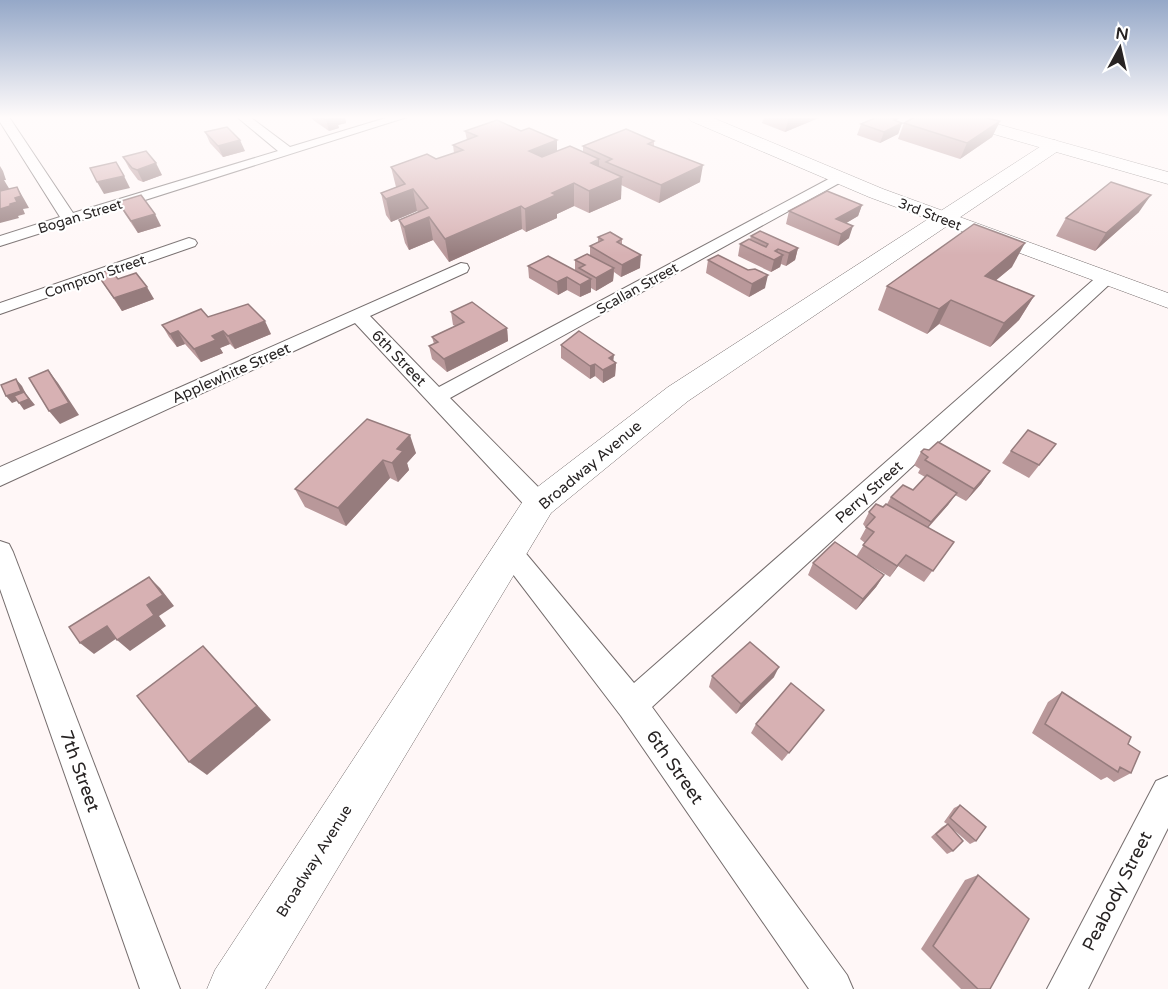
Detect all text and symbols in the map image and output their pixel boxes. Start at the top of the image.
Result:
north arrow [1090,18,1150,78]
text: N [1114,23,1130,45]
street label: Bogan Street [36,195,125,237]
street label: 3rd Street [896,195,964,235]
street label: Compton Street [42,251,148,302]
street label: Scallan Street [593,259,682,318]
street label: 6th Street [368,326,430,390]
street label: Applewhite Street [169,339,293,407]
street label: Broadway Avenue [535,417,645,513]
street label: Perry Street [832,457,907,527]
street label: 6th Street [642,726,709,808]
street label: 7th Street [55,727,105,815]
street label: Broadway Avenue [272,802,356,920]
street label: Peabody Street [1077,827,1157,955]

